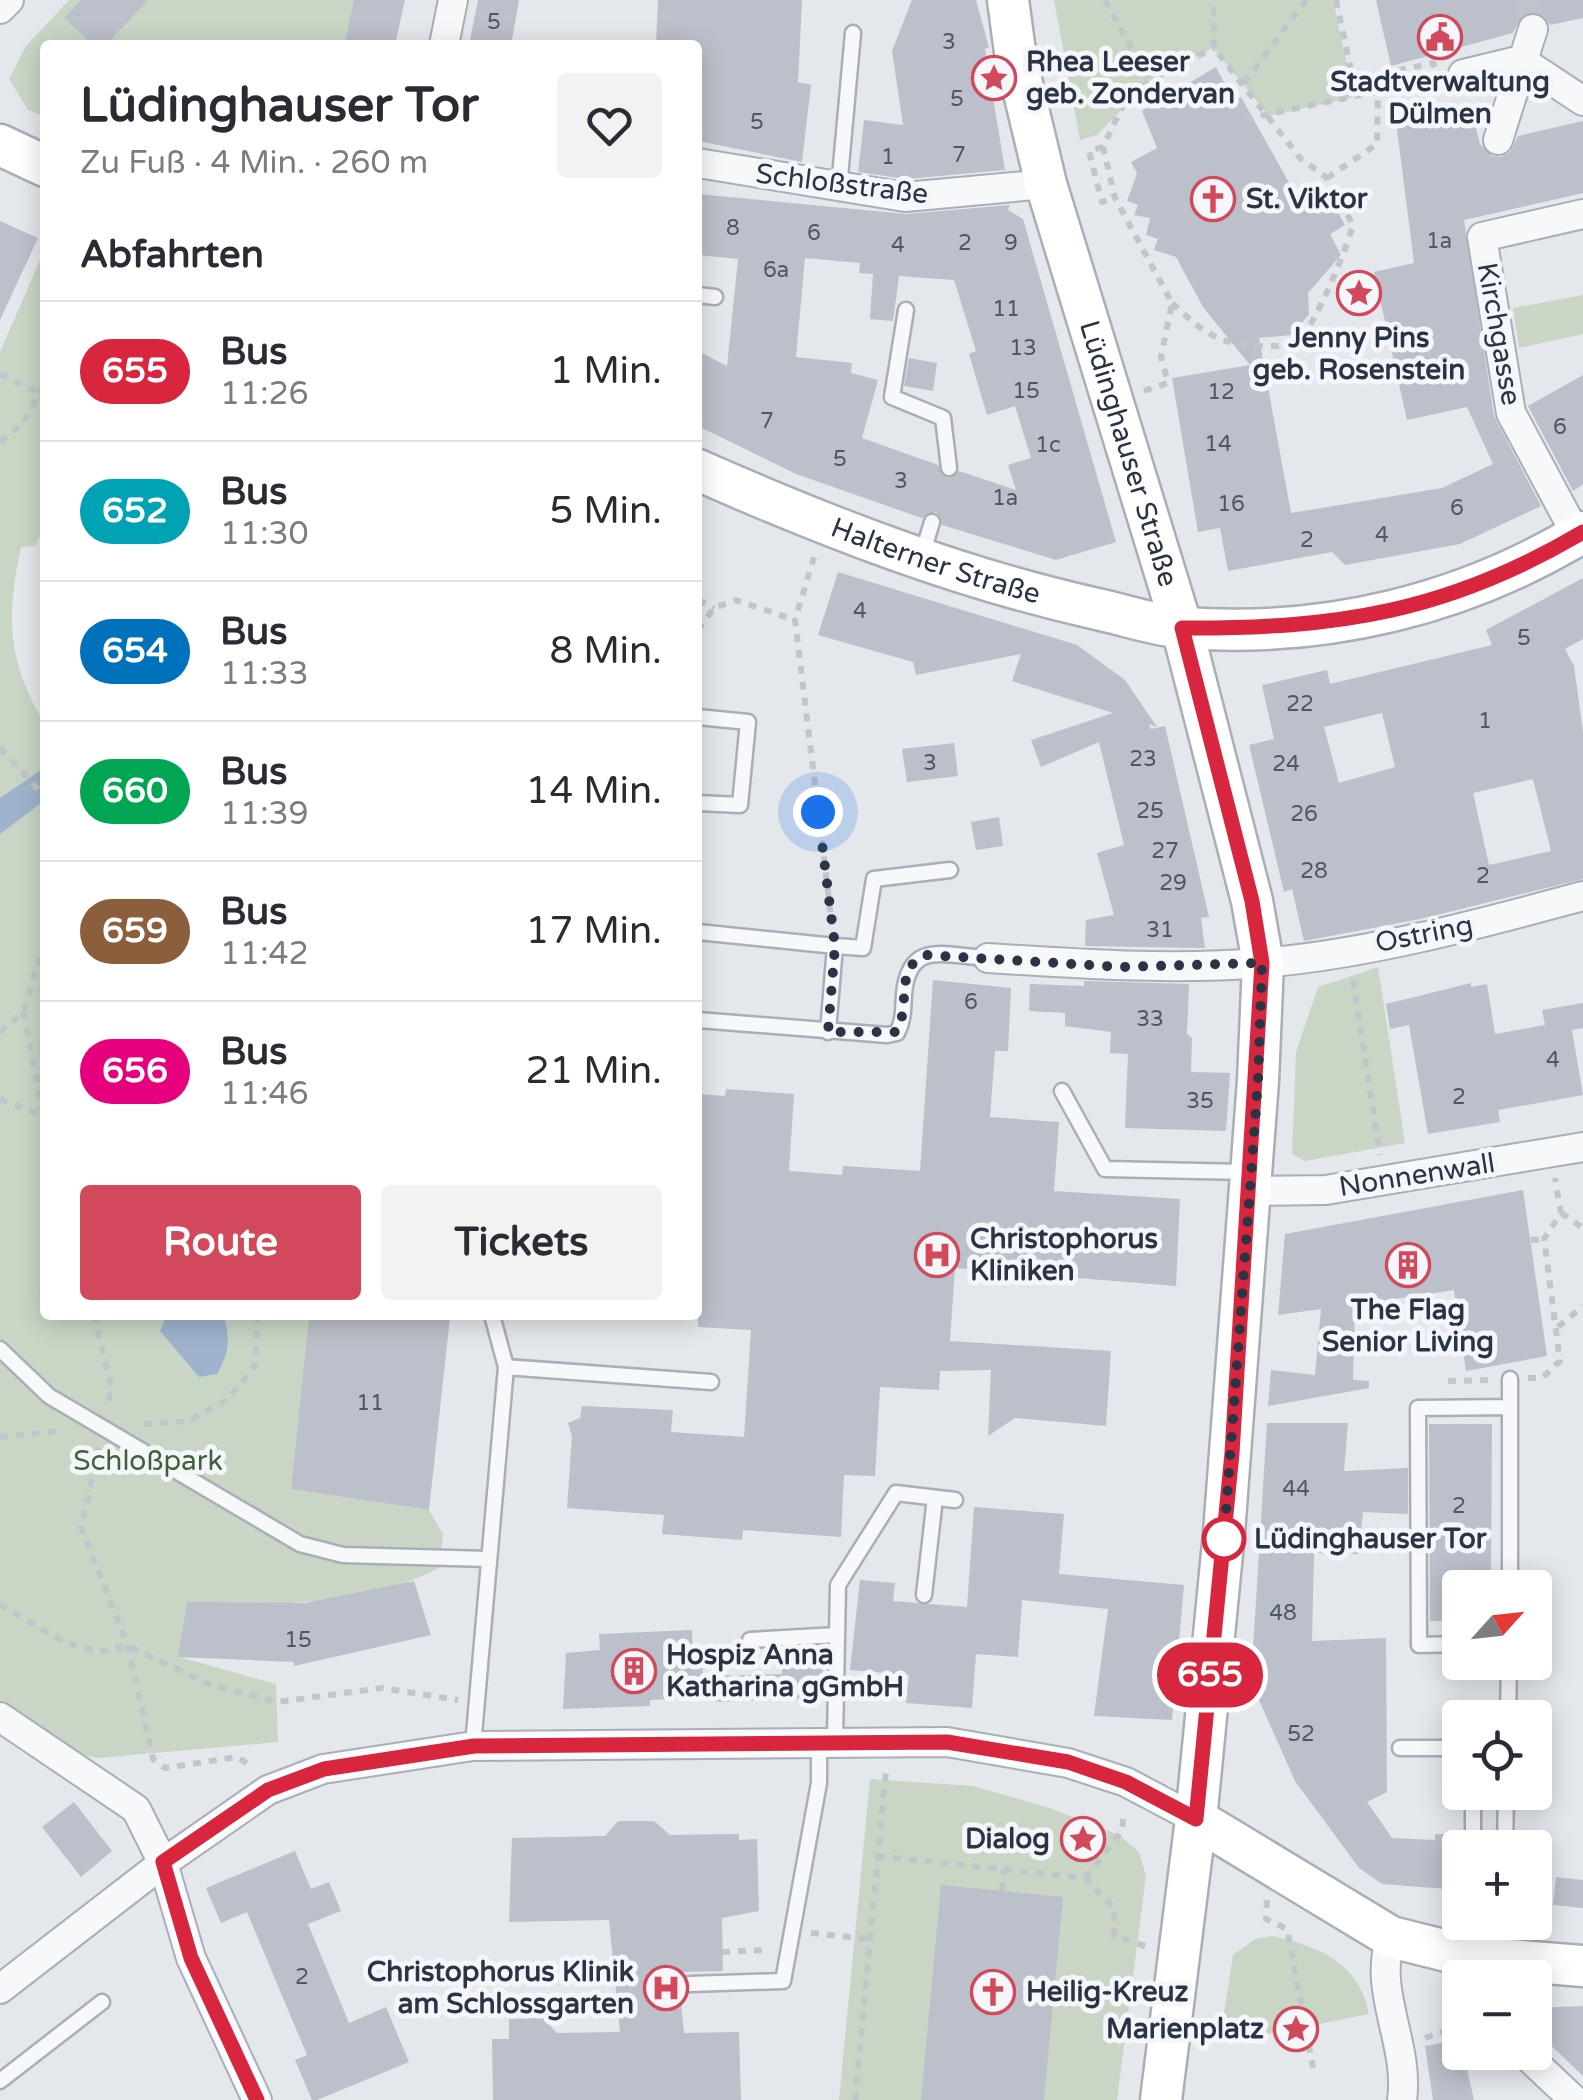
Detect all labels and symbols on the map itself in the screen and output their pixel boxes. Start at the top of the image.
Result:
house number: 5 [487,9,501,35]
public building icon: Stadtverwaltung Dülmen [1417,14,1463,60]
house number: 3 [942,29,956,55]
place label: Rhea Leeser geb. Zondervan [1026,45,1235,111]
place icon: Rhea Leeser geb. Zondervan [971,55,1017,101]
place label: Stadtverwaltung Dülmen [1330,65,1550,131]
house number: 5 [950,86,964,112]
house number: 5 [750,109,764,135]
house number: 7 [952,142,966,168]
house number: 1 [881,144,895,170]
street label: Schloßstraße [754,157,930,211]
church icon: St. Viktor [1190,176,1236,222]
place label: St. Viktor [1246,182,1369,216]
house number: 8 [726,215,740,241]
house number: 6 [807,220,821,246]
house number: 1a [1426,228,1452,254]
house number: 2 [958,230,972,256]
house number: 9 [1004,230,1018,256]
house number: 4 [891,232,905,258]
house number: 6a [763,257,789,283]
street label: Kirchgasse [1470,260,1528,408]
place icon: Jenny Pins geb. Rosenstein [1336,270,1382,316]
house number: 11 [992,296,1020,322]
street label: Lüdinghauser Straße [1072,316,1185,591]
place label: Jenny Pins geb. Rosenstein [1253,321,1465,387]
house number: 13 [1009,335,1037,361]
house number: 15 [1012,378,1040,404]
house number: 12 [1207,379,1235,405]
house number: 7 [760,408,774,434]
house number: 6 [1553,414,1567,440]
house number: 14 [1204,431,1232,457]
house number: 1c [1035,432,1061,458]
house number: 5 [833,446,847,472]
house number: 3 [894,468,908,494]
house number: 1a [992,485,1018,511]
house number: 16 [1217,491,1245,517]
house number: 6 [1450,495,1464,521]
street label: Halterner Straße [826,510,1044,611]
house number: 4 [1375,522,1389,548]
house number: 2 [1300,527,1314,553]
house number: 4 [853,598,867,624]
house number: 5 [1517,625,1531,651]
house number: 22 [1286,691,1314,717]
house number: 1 [1478,708,1492,734]
house number: 23 [1129,746,1157,772]
house number: 3 [923,750,937,776]
house number: 24 [1272,751,1300,777]
your location [793,787,843,837]
house number: 25 [1136,798,1164,824]
house number: 26 [1290,801,1318,827]
house number: 27 [1151,838,1179,864]
house number: 28 [1300,858,1328,884]
house number: 2 [1476,863,1490,889]
house number: 29 [1159,870,1187,896]
street label: Ostring [1372,908,1476,960]
house number: 31 [1146,917,1174,943]
house number: 6 [964,989,978,1015]
house number: 33 [1136,1006,1164,1032]
house number: 4 [1546,1047,1560,1073]
house number: 2 [1452,1084,1466,1110]
house number: 35 [1186,1088,1214,1114]
street label: Nonnenwall [1337,1146,1497,1204]
place label: Christophorus Kliniken [970,1222,1158,1288]
hospital icon: Christophorus Kliniken [914,1232,960,1278]
building icon: The Flag Senior Living [1385,1242,1431,1288]
place label: The Flag Senior Living [1322,1293,1494,1359]
house number: 11 [356,1390,384,1416]
park label: Schloßpark [73,1444,223,1478]
house number: 44 [1282,1476,1310,1502]
house number: 2 [1452,1493,1466,1519]
marker: Lüdinghauser Tor [1203,1518,1245,1560]
place label: Lüdinghauser Tor [1254,1522,1488,1556]
north arrow [1442,1570,1552,1680]
house number: 48 [1269,1600,1297,1626]
house number: 15 [284,1627,312,1653]
place label: Hospiz Anna Katharina gGmbH [666,1638,904,1704]
line badge: 655 [1152,1642,1268,1708]
building icon: Hospiz Anna Katharina gGmbH [611,1648,657,1694]
house number: 52 [1287,1721,1315,1747]
place icon: Dialog [1060,1816,1106,1862]
place label: Dialog [965,1822,1050,1856]
place label: Christophorus Klinik am Schlossgarten [367,1955,634,2021]
house number: 2 [295,1964,309,1990]
hospital icon: Christophorus Klinik am Schlossgarten [643,1965,689,2011]
church icon: Heilig-Kreuz [970,1969,1016,2015]
place label: Heilig-Kreuz [1026,1975,1189,2009]
place icon: Marienplatz [1273,2006,1319,2052]
place label: Marienplatz [1106,2012,1264,2046]

